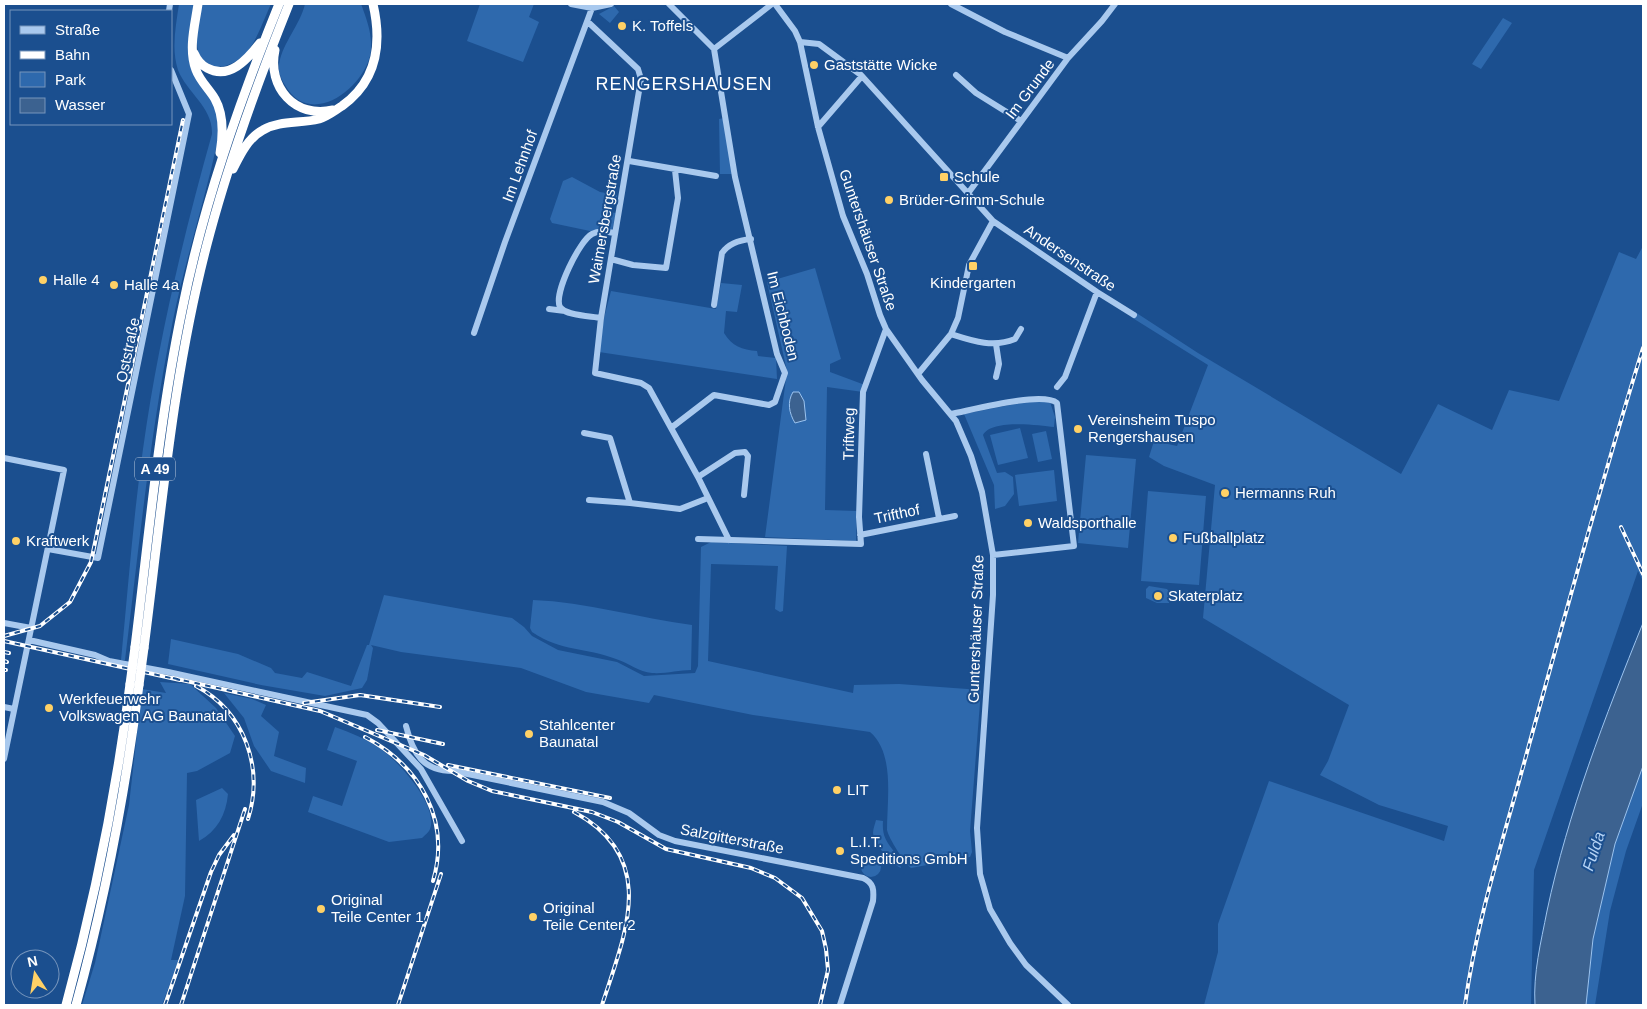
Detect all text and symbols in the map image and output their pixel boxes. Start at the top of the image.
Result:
legend [10,10,172,125]
place label: K. Toffels [632,17,693,34]
marker: K. Toffels [616,20,628,32]
text: Straße [55,21,100,38]
text: Bahn [55,46,90,63]
street label: Im Grunde [1001,55,1058,122]
place label: Gaststätte Wicke [824,56,937,73]
marker: Gaststätte Wicke [808,59,820,71]
text: Park [55,71,86,88]
district label: RENGERSHAUSEN [595,74,773,94]
text: Wasser [55,96,105,113]
street label: Im Lehnhof [499,127,541,204]
street label: Waimersbergstraße [585,153,624,285]
street label: Guntershäuser Straße [836,167,901,313]
place label: Schule [954,168,1000,185]
marker: Schule [938,171,950,183]
place label: Brüder-Grimm-Schule [899,191,1045,208]
marker: Brüder-Grimm-Schule [883,194,895,206]
street label: Andersenstraße [1021,221,1119,294]
marker: Kindergarten [967,260,979,272]
street label: Im Eichboden [764,269,803,362]
place label: Halle 4 [53,271,100,288]
marker: Halle 4 [37,274,49,286]
place label: Kindergarten [930,274,1016,291]
place label: Halle 4a [124,276,180,293]
marker: Halle 4a [108,279,120,291]
street label: Oststraße [112,316,143,384]
street label: Triftweg [840,407,857,461]
place label: Vereinsheim Tuspo Rengershausen [1088,411,1216,445]
marker: Vereinsheim Tuspo Rengershausen [1072,423,1084,435]
road number: A 49 [135,458,175,480]
place label: Hermanns Ruh [1235,484,1336,501]
marker: Hermanns Ruh [1219,487,1231,499]
street label: Trifthof [873,500,922,527]
place label: Waldsporthalle [1038,514,1137,531]
marker: Waldsporthalle [1022,517,1034,529]
place label: Fußballplatz [1183,529,1265,546]
place label: Kraftwerk [26,532,90,549]
marker: Fußballplatz [1167,532,1179,544]
marker: Kraftwerk [10,535,22,547]
street label: Guntershäuser Straße [964,555,987,703]
place label: Skaterplatz [1168,587,1243,604]
marker: Skaterplatz [1152,590,1164,602]
place label: Werkfeuerwehr Volkswagen AG Baunatal [59,690,227,724]
marker: Werkfeuerwehr Volkswagen AG Baunatal [43,702,55,714]
place label: Stahlcenter Baunatal [539,716,615,750]
marker: Stahlcenter Baunatal [523,728,535,740]
place label: LIT [847,781,869,798]
marker: LIT [831,784,843,796]
street label: Salzgitterstraße [679,820,785,857]
water label: Fulda [1579,829,1608,873]
place label: L.I.T. Speditions GmbH [850,833,968,867]
marker: L.I.T. Speditions GmbH [834,845,846,857]
place label: Original Teile Center 1 [331,891,424,925]
place label: Original Teile Center 2 [543,899,636,933]
marker: Original Teile Center 1 [315,903,327,915]
marker: Original Teile Center 2 [527,911,539,923]
north arrow [10,949,60,999]
text: N [26,952,39,970]

